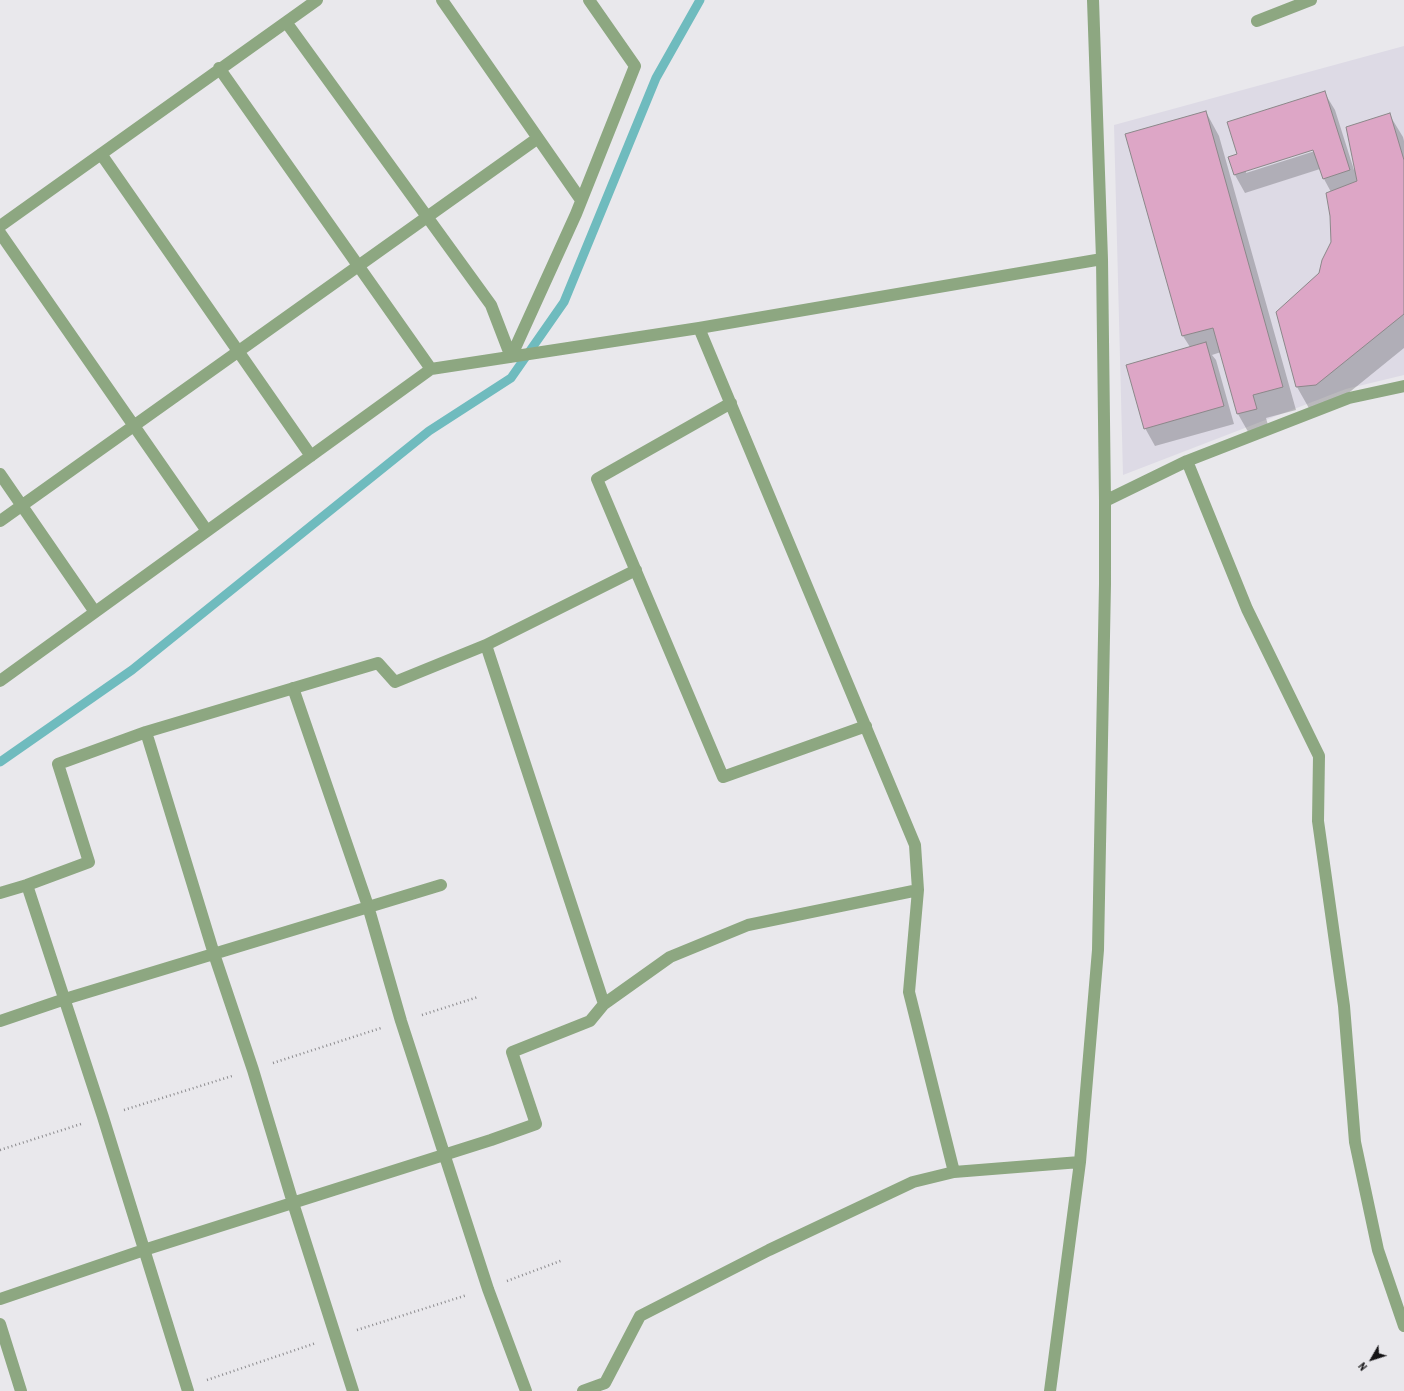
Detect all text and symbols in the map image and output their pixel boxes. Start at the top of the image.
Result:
north arrow [1352,1339,1392,1379]
text: N [1355,1360,1370,1373]

